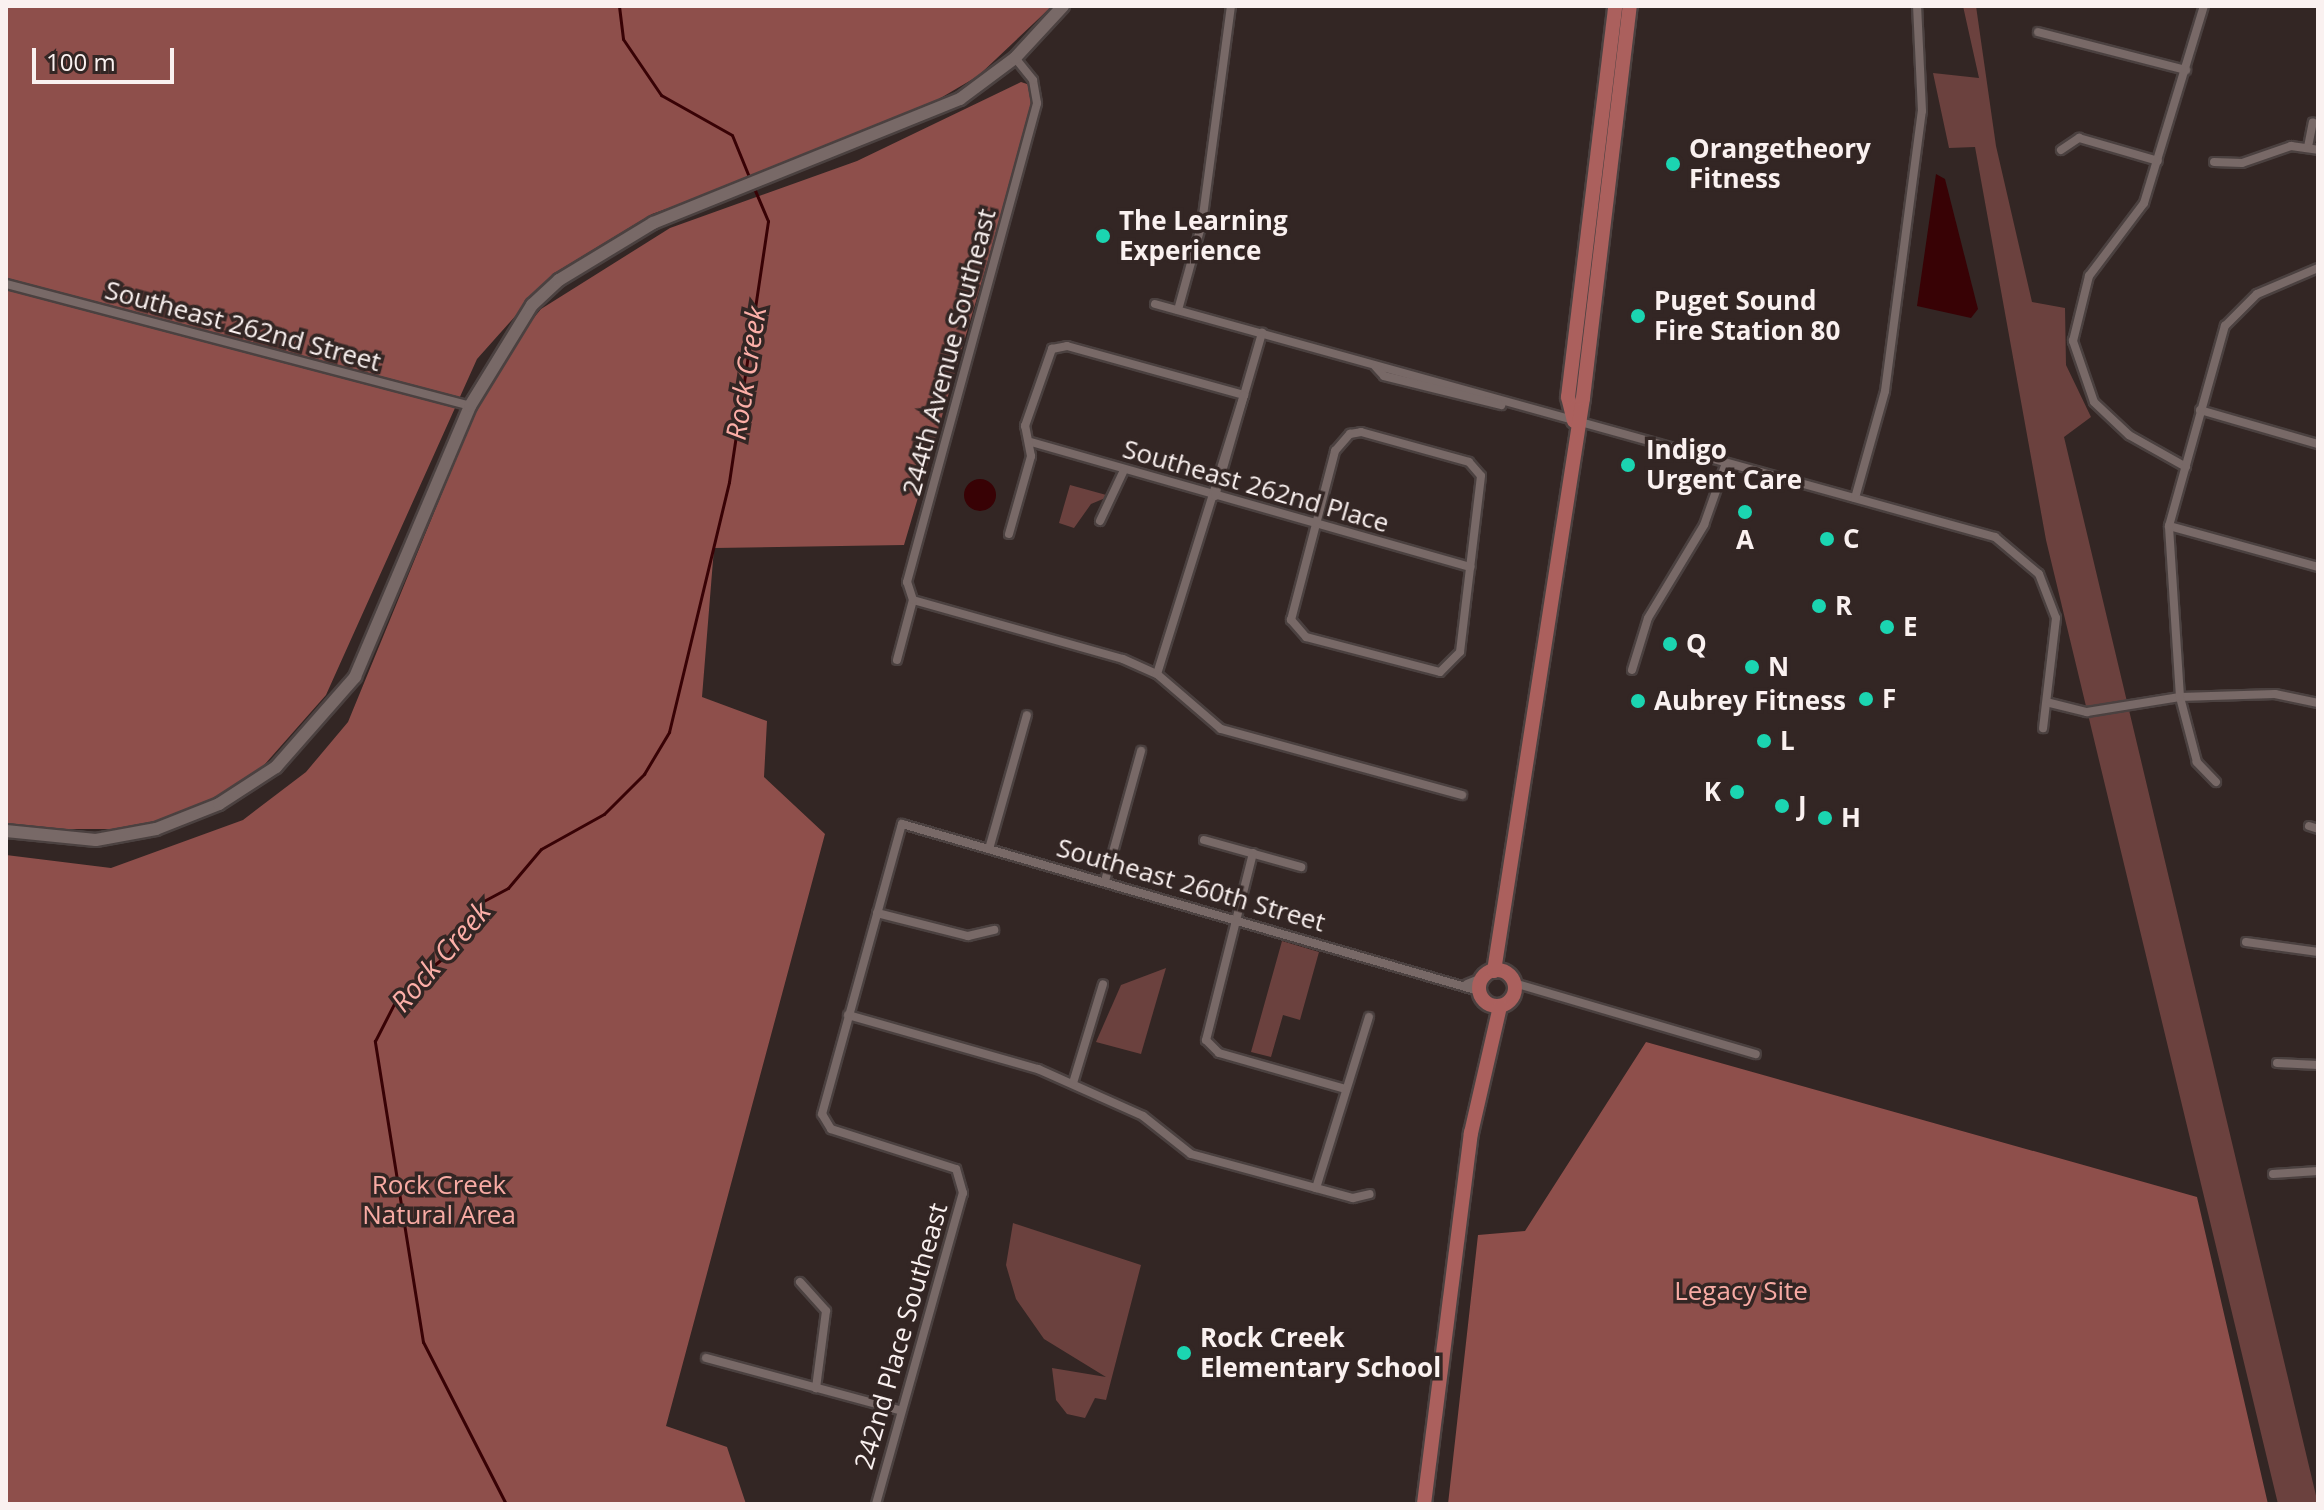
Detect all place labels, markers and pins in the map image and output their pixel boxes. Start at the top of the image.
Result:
place label: Orangetheory Fitness [1689,133,1871,194]
marker: Orangetheory Fitness [1664,155,1682,173]
place label: The Learning Experience [1119,205,1288,266]
marker: The Learning Experience [1094,227,1112,245]
place label: Puget Sound Fire Station 80 [1654,285,1840,346]
marker: Puget Sound Fire Station 80 [1629,307,1647,325]
place label: Indigo Urgent Care [1646,434,1802,496]
marker: Indigo Urgent Care [1617,454,1639,476]
marker: A [1736,503,1754,521]
place label: C [1843,523,1860,555]
place label: A [1736,524,1754,556]
marker: C [1818,530,1836,548]
place label: R [1835,590,1852,622]
marker: R [1810,597,1828,615]
place label: E [1903,611,1918,643]
marker: E [1878,618,1896,636]
place label: Q [1686,628,1707,660]
marker: Q [1661,635,1679,653]
place label: N [1768,651,1789,683]
marker: N [1743,658,1761,676]
place label: F [1882,683,1896,715]
place label: Aubrey Fitness [1654,685,1846,717]
marker: F [1857,690,1875,708]
marker: Aubrey Fitness [1629,692,1647,710]
place label: L [1780,725,1795,757]
marker: L [1755,732,1773,750]
place label: K [1704,776,1721,808]
marker: K [1728,783,1746,801]
place label: J [1798,790,1807,822]
marker: J [1773,797,1791,815]
place label: H [1841,802,1861,834]
marker: H [1816,809,1834,827]
place label: Rock Creek Elementary School [1200,1322,1441,1384]
marker: Rock Creek Elementary School [1175,1344,1193,1362]

